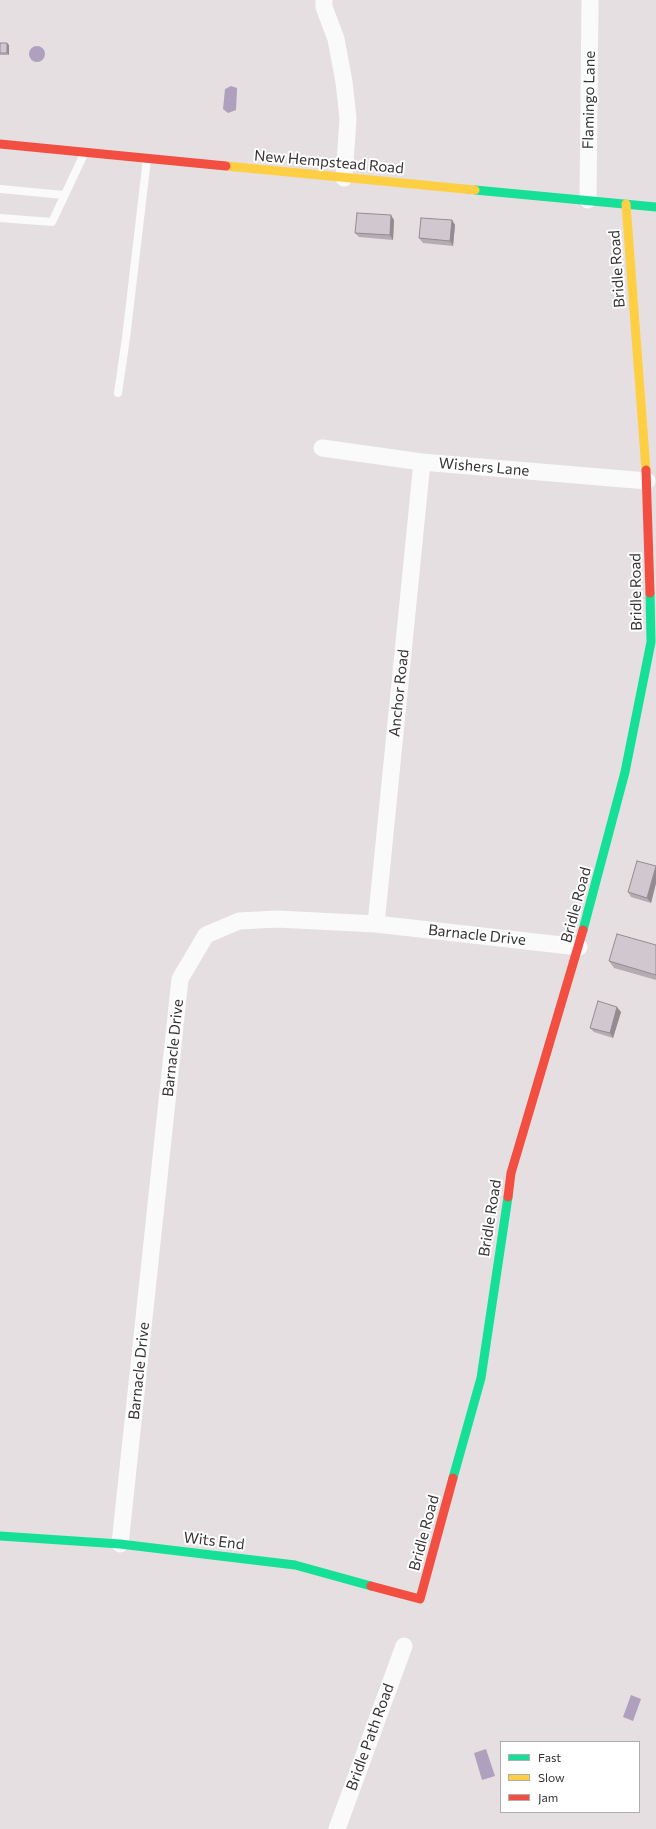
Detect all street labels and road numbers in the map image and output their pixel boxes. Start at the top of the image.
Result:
street label: Flamingo Lane [579,51,599,149]
street label: New Hempstead Road [253,146,405,178]
street label: Bridle Road [605,230,629,308]
street label: Wishers Lane [438,454,530,480]
street label: Bridle Road [626,553,646,631]
street label: Anchor Road [385,648,413,738]
street label: Bridle Road [557,865,595,945]
street label: Barnacle Drive [427,921,527,949]
street label: Barnacle Drive [159,998,187,1098]
street label: Bridle Road [475,1178,505,1258]
street label: Barnacle Drive [125,1321,153,1421]
street label: Bridle Road [405,1493,443,1573]
street label: Wits End [183,1528,245,1554]
street label: Bridle Path Road [342,1681,398,1793]

